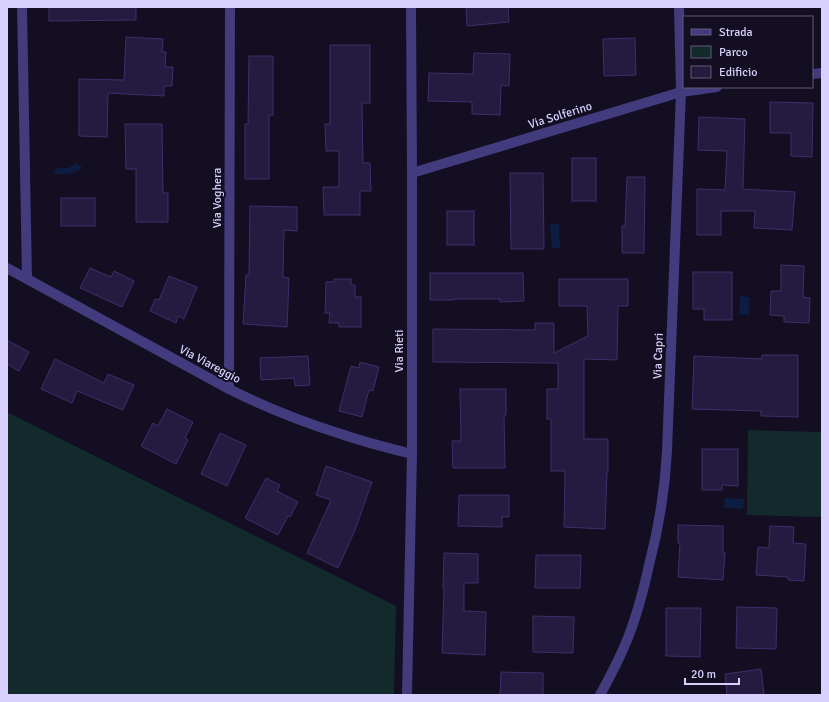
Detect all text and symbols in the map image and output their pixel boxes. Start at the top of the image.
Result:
legend [683,16,813,88]
text: Strada [719,25,753,40]
text: Parco [719,45,748,60]
text: Edificio [719,65,757,80]
street label: Via Solferino [526,99,594,132]
street label: Via Voghera [210,168,225,228]
street label: Via Rieti [392,330,407,372]
street label: Via Capri [650,333,667,379]
street label: Via Viareggio [176,342,243,387]
scale bar [685,660,739,686]
text: 20 m [691,667,716,682]

